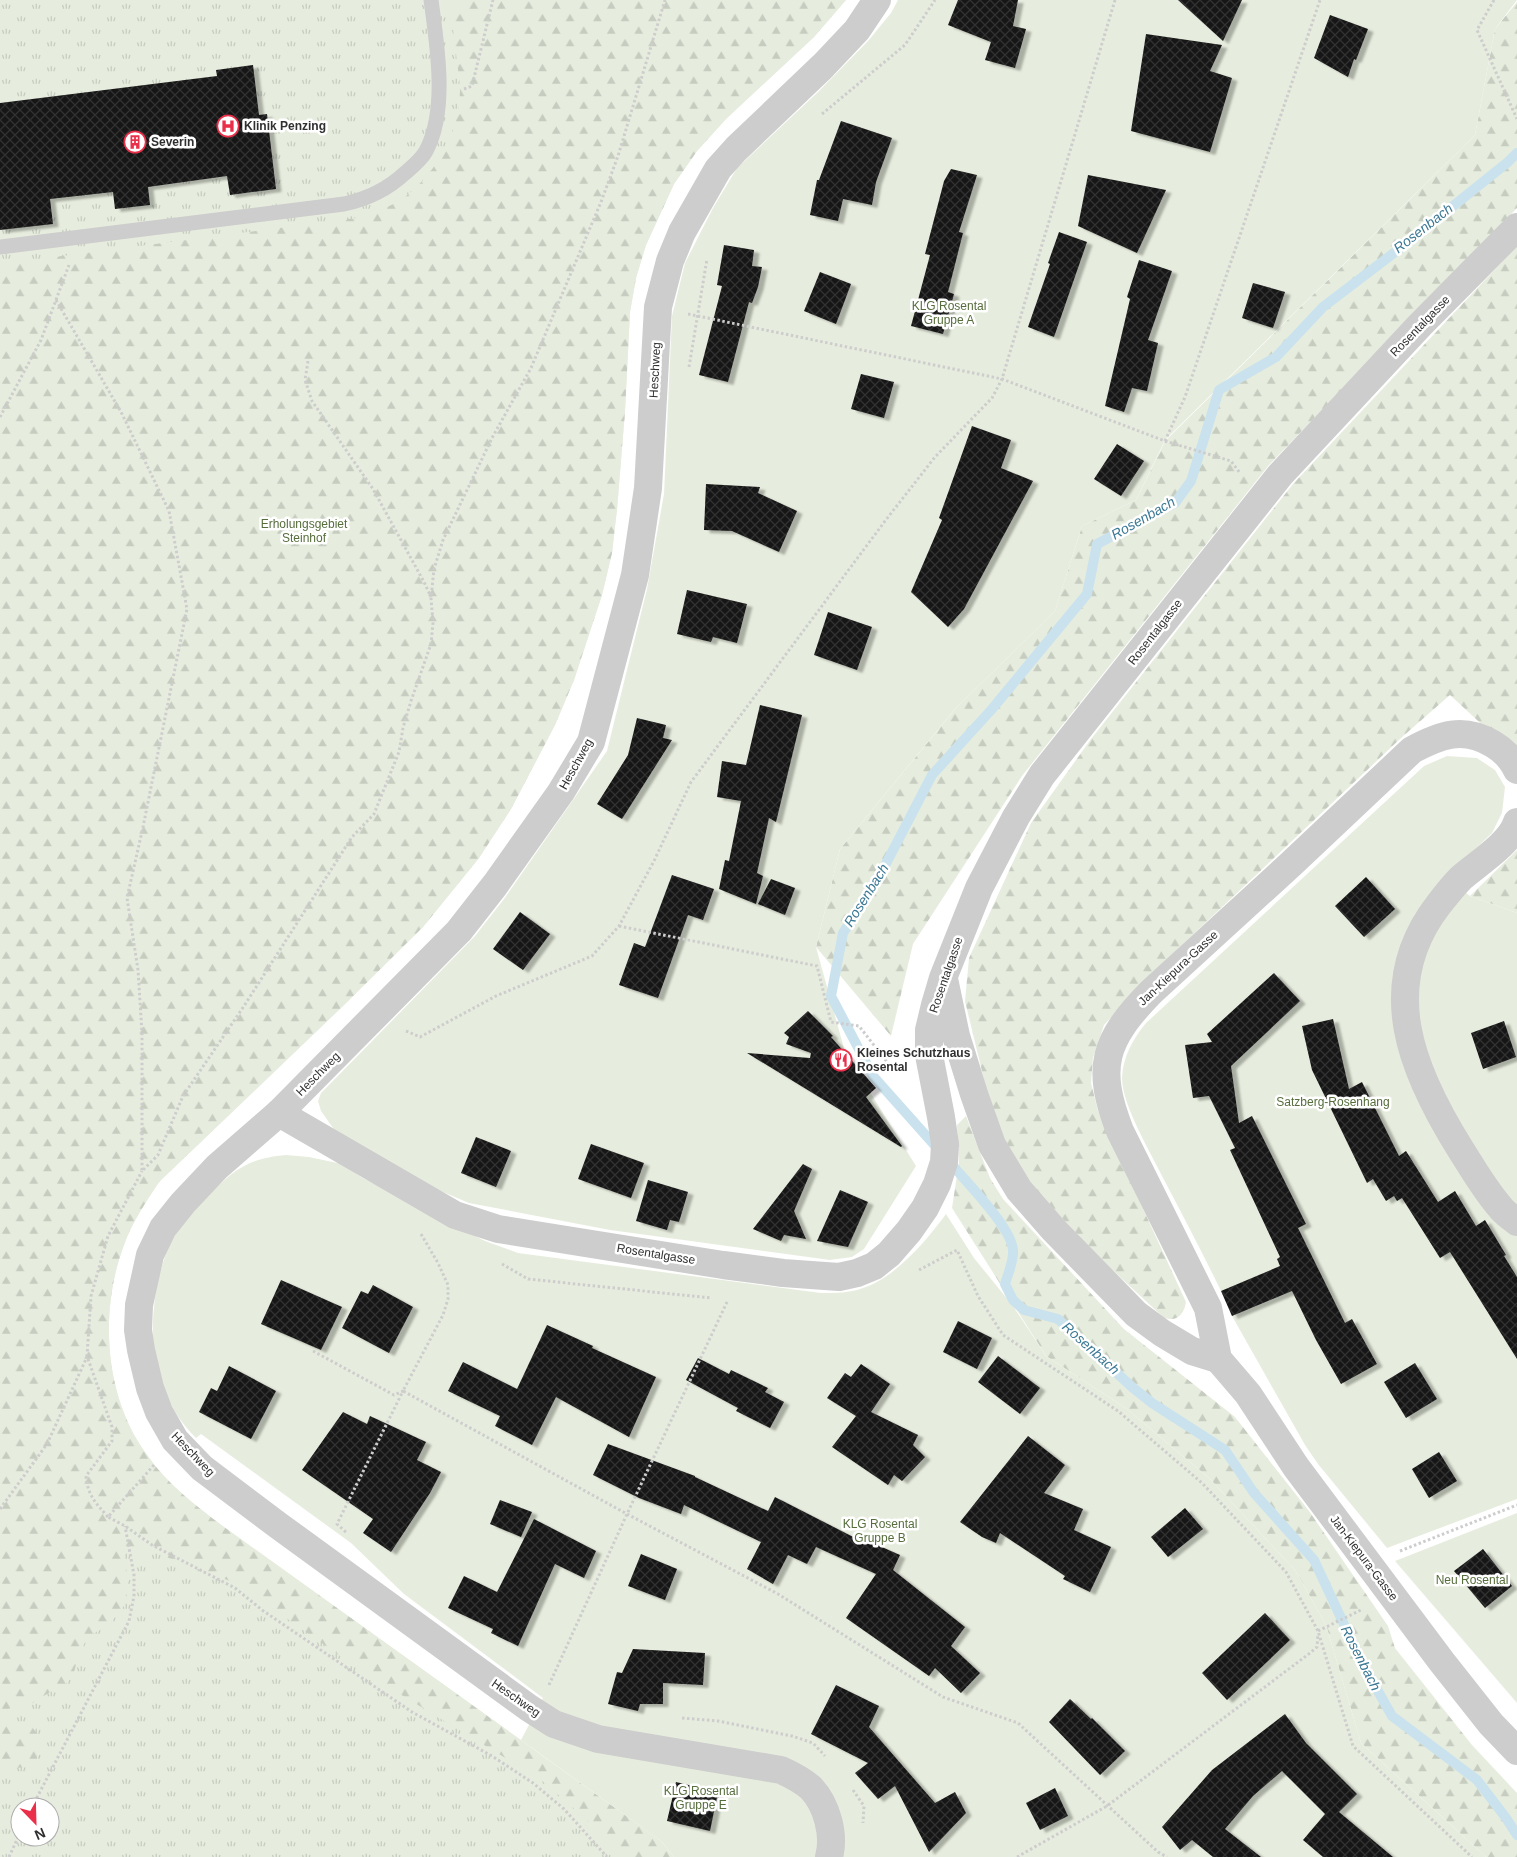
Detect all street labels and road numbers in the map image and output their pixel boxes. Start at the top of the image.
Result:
street label: Rosentalgasse [1387,292,1453,359]
street label: Heschweg [647,342,663,398]
street label: Rosentalgasse [1125,596,1185,668]
street label: Heschweg [556,736,596,792]
street label: Jan-Kiepura-Gasse [1135,927,1221,1008]
street label: Rosentalgasse [926,935,966,1015]
street label: Heschweg [293,1049,343,1099]
street label: Rosentalgasse [616,1241,697,1267]
street label: Heschweg [169,1429,217,1479]
street label: Jan-Kiepura-Gasse [1327,1513,1401,1604]
street label: Heschweg [489,1676,543,1720]

